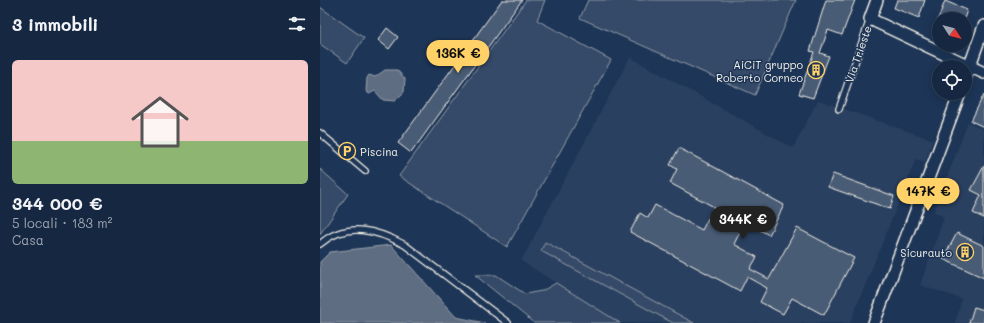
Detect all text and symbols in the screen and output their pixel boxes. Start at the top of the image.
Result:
north arrow [932,12,972,52]
map controls [932,12,972,100]
text: 3 immobili [12,13,98,35]
icon: filters [286,13,308,35]
street label: Via Trieste [841,23,875,85]
pin: 136K € [425,40,491,74]
text: 136K € [435,44,481,61]
place label: AiCiT gruppo Roberto Corneo [716,57,803,85]
building icon: AiCiT gruppo Roberto Corneo [806,60,826,80]
button: locate [932,60,972,100]
icon: home [124,86,196,158]
parking icon: Piscina [337,141,357,161]
place label: Piscina [360,144,398,159]
pin: 147K € [895,178,961,212]
text: 147K € [905,182,951,199]
text: 344 000 € [12,192,103,214]
pin: 344K € [710,206,776,240]
text: 344K € [719,210,767,227]
text: 5 locali · 183 m² [12,214,112,231]
text: Casa [12,231,44,248]
building icon: Sicurauto [955,242,975,262]
place label: Sicurauto [900,245,952,260]

